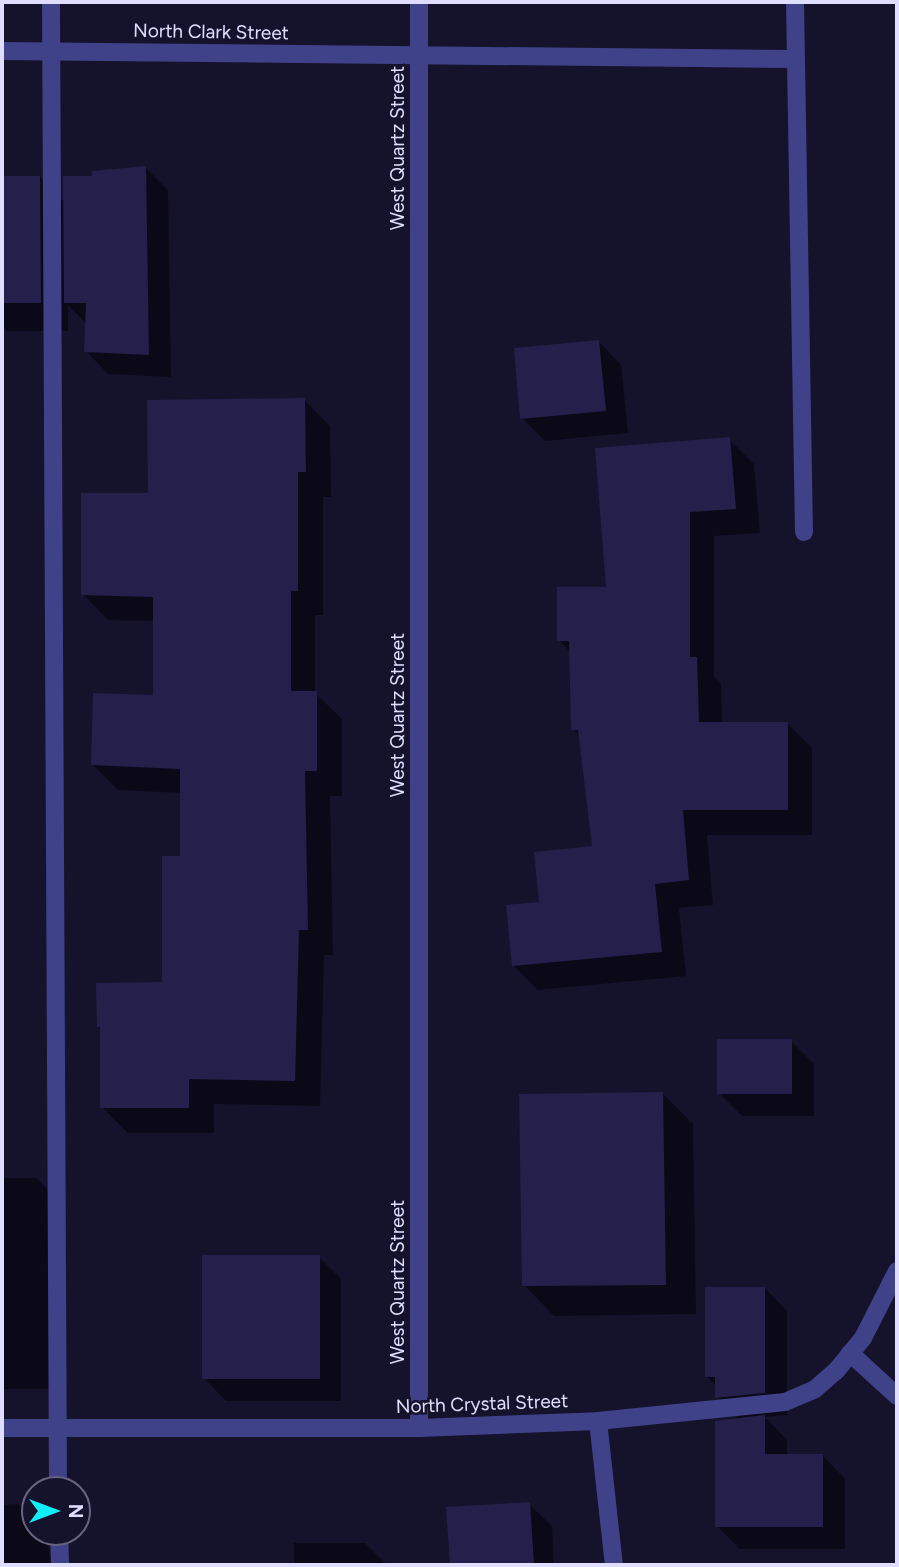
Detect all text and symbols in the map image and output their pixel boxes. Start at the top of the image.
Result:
street label: North Clark Street [133,19,289,45]
street label: West Quartz Street [387,66,409,230]
street label: West Quartz Street [387,633,409,797]
street label: West Quartz Street [387,1200,409,1364]
street label: North Crystal Street [395,1390,569,1418]
north arrow [21,1476,91,1546]
text: N [64,1504,87,1518]

